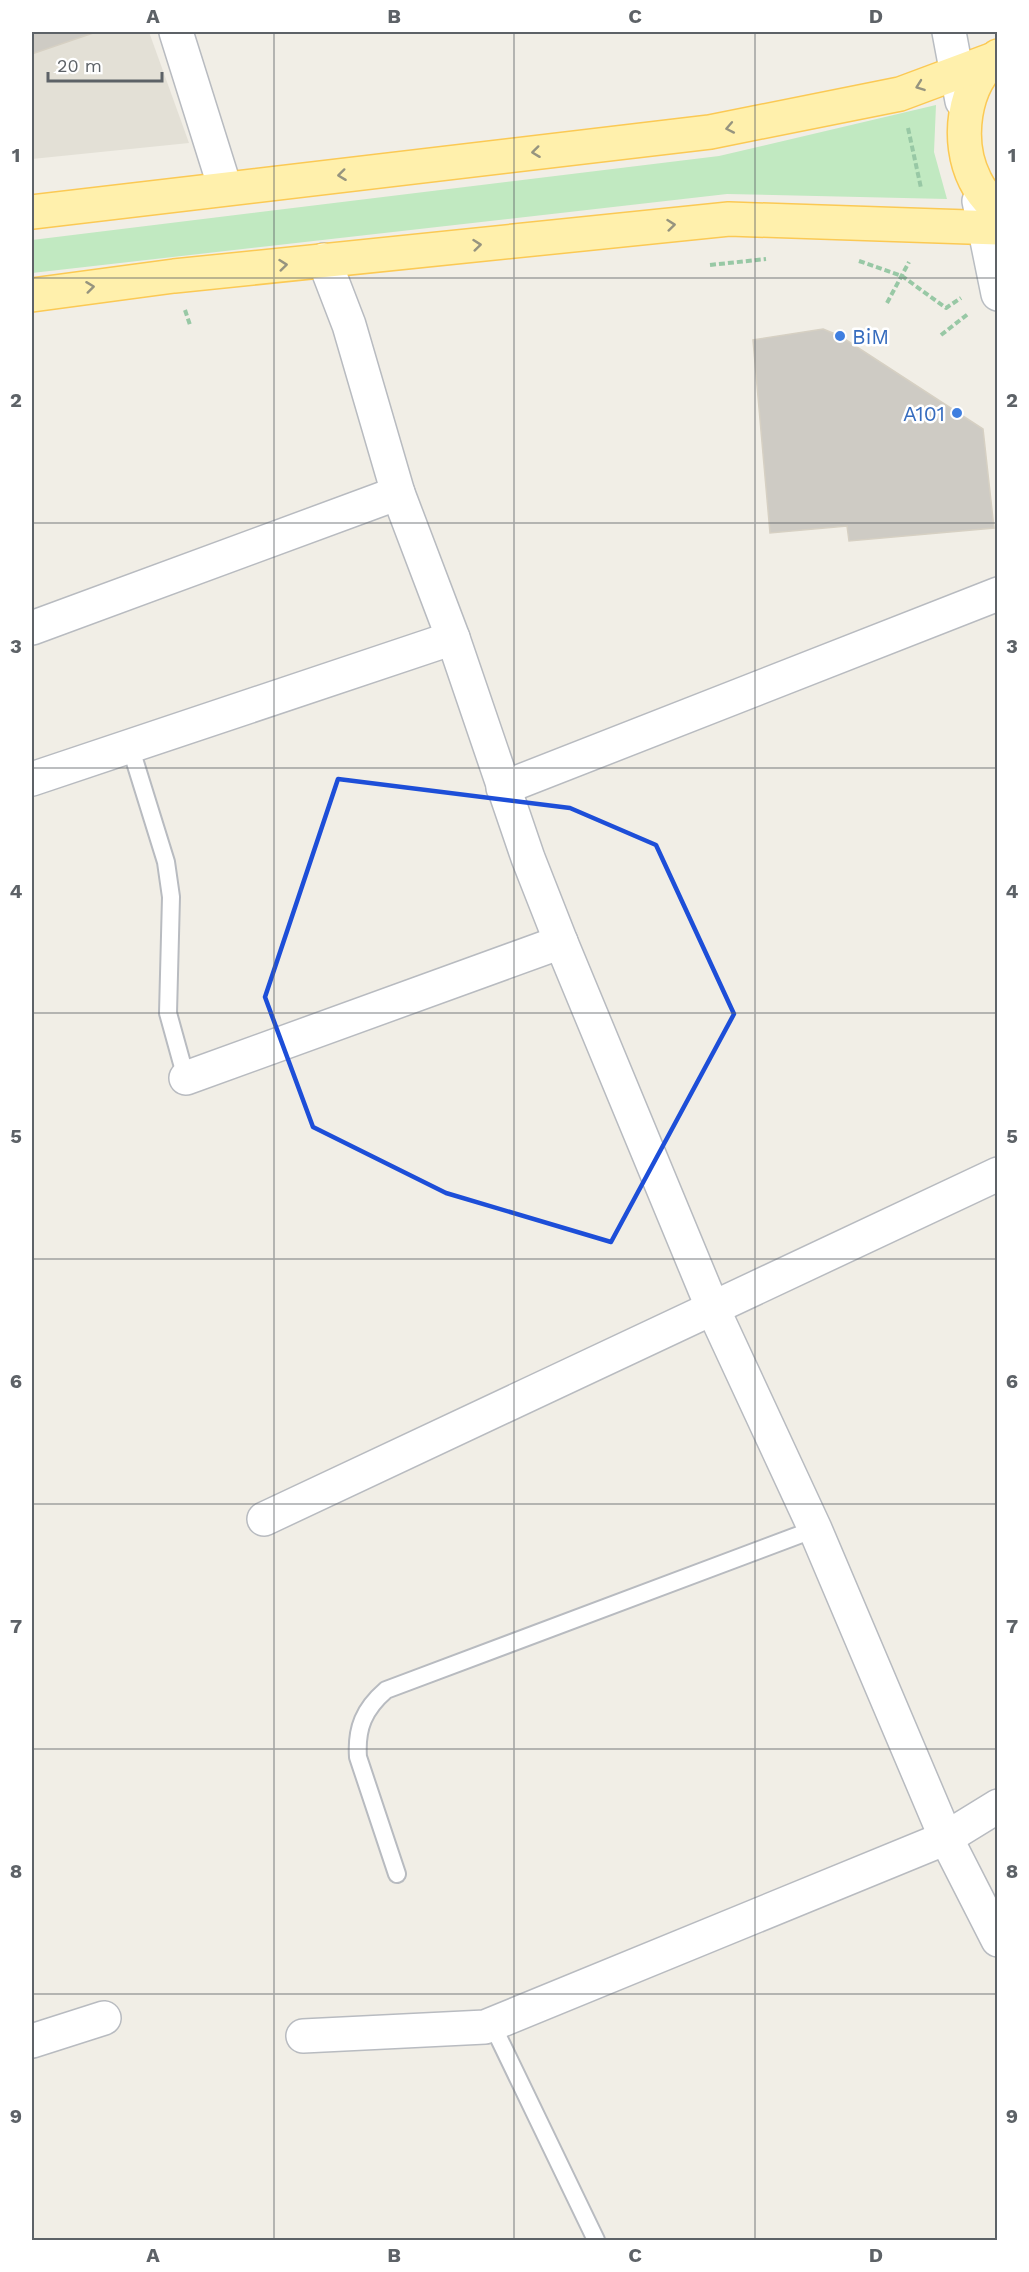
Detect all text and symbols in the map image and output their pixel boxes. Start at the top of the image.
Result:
text: A [146,4,160,28]
text: B [387,4,401,28]
text: C [628,4,642,28]
text: D [869,4,883,28]
scale bar [48,45,162,83]
text: 20 m [57,55,102,76]
one-way arrow [915,79,926,92]
one-way arrow [725,121,735,134]
text: 1 [12,143,20,167]
text: 1 [1008,143,1016,167]
one-way arrow [532,145,541,158]
one-way arrow [338,168,347,180]
one-way arrow [667,219,676,232]
one-way arrow [473,239,482,252]
one-way arrow [279,259,288,272]
one-way arrow [85,282,94,294]
place label: BiM [852,324,889,349]
marker: BiM [833,329,847,343]
text: 2 [10,388,22,412]
text: 2 [1006,388,1018,412]
place label: A101 [903,401,945,426]
marker: A101 [950,406,964,420]
text: 3 [10,634,22,658]
text: 3 [1006,634,1018,658]
text: 4 [10,879,23,903]
text: 4 [1006,879,1019,903]
text: 5 [10,1124,22,1148]
text: 5 [1006,1124,1018,1148]
text: 6 [10,1369,22,1393]
text: 6 [1006,1369,1018,1393]
text: 7 [10,1614,22,1638]
text: 7 [1006,1614,1018,1638]
text: 8 [10,1859,22,1883]
text: 8 [1006,1859,1018,1883]
text: 9 [10,2104,22,2128]
text: 9 [1006,2104,1018,2128]
text: A [146,2243,160,2267]
text: B [387,2243,401,2267]
text: C [628,2243,642,2267]
text: D [869,2243,883,2267]

